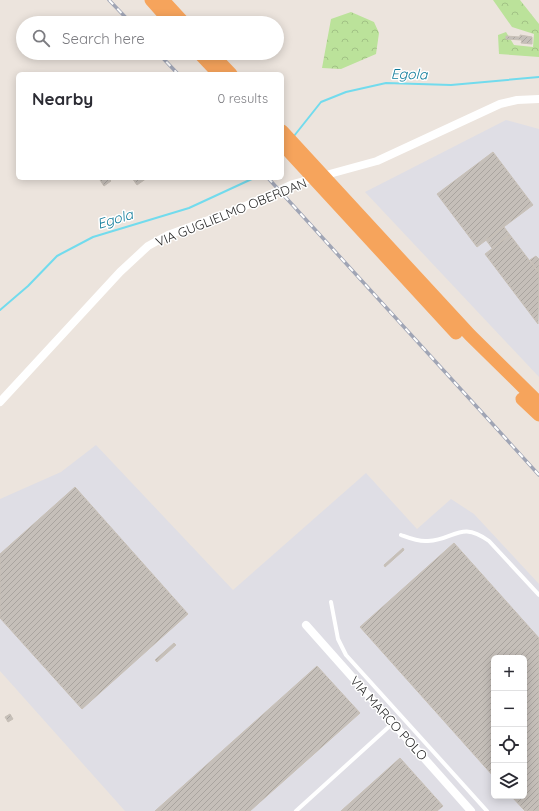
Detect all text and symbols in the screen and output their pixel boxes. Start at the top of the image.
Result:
search box [16,16,284,60]
icon: search [30,27,52,49]
text: Search here [62,29,145,48]
water label: Egola [391,65,429,83]
text: Nearby [32,88,93,109]
text: 0 results [217,90,268,106]
street label: VIA GUGLIELMO OBERDAN [153,174,309,250]
water label: Egola [95,205,136,233]
map controls [491,655,527,799]
button: + [491,655,527,691]
street label: VIA MARCO POLO [347,672,431,764]
button: − [491,691,527,727]
button: locate [491,727,527,763]
button: layers [491,763,527,799]

